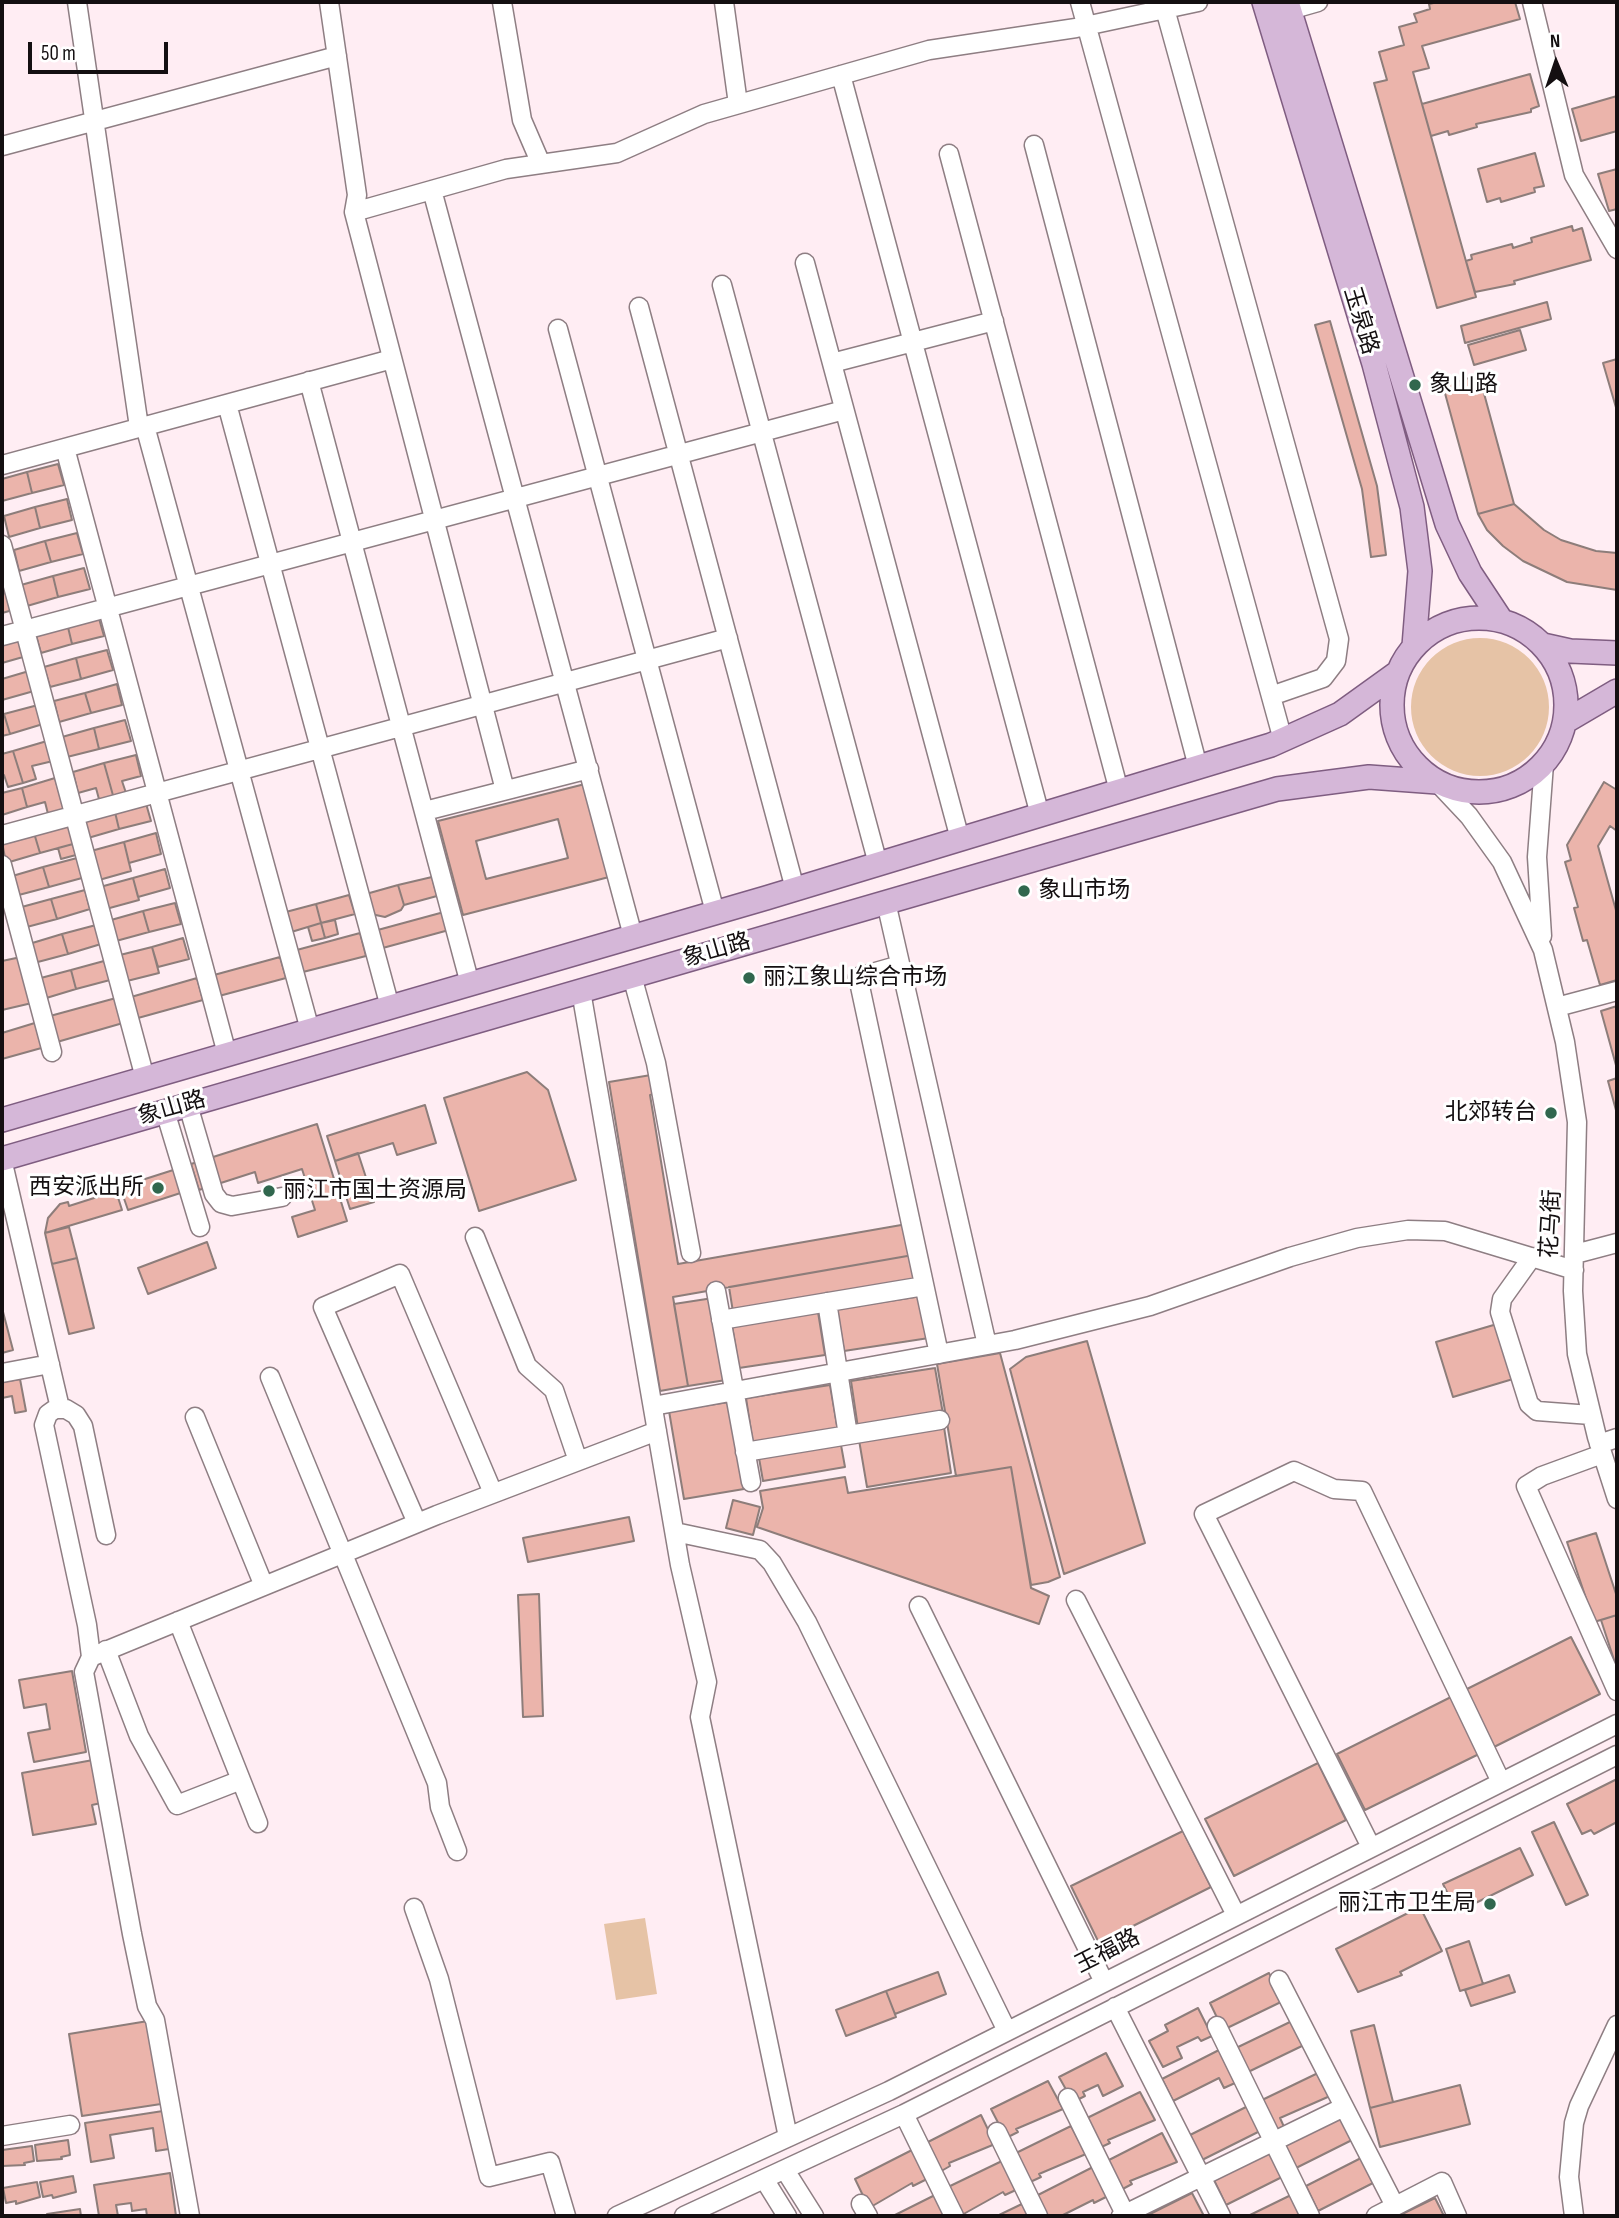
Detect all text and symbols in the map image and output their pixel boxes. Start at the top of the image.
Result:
scale bar [32,28,172,72]
north arrow [1521,28,1591,98]
text: N [1550,30,1561,53]
text: 50 m [41,41,76,66]
street label: 玉泉路 [1337,284,1383,358]
place label: 象山路 [1429,371,1498,399]
marker: 象山路 [1407,377,1423,393]
place label: 象山市场 [1038,877,1130,905]
marker: 象山市场 [1016,883,1032,899]
street label: 象山路 [680,928,754,974]
place label: 丽江象山综合市场 [763,964,947,992]
marker: 丽江象山综合市场 [741,970,757,986]
street label: 象山路 [135,1086,209,1132]
place label: 北郊转台 [1445,1099,1537,1127]
marker: 北郊转台 [1543,1105,1559,1121]
place label: 西安派出所 [29,1174,144,1202]
place label: 丽江市国土资源局 [283,1177,467,1205]
marker: 西安派出所 [150,1180,166,1196]
marker: 丽江市国土资源局 [261,1183,277,1199]
street label: 花马街 [1536,1189,1568,1259]
place label: 丽江市卫生局 [1338,1890,1476,1918]
marker: 丽江市卫生局 [1482,1896,1498,1912]
street label: 玉福路 [1071,1924,1145,1980]

